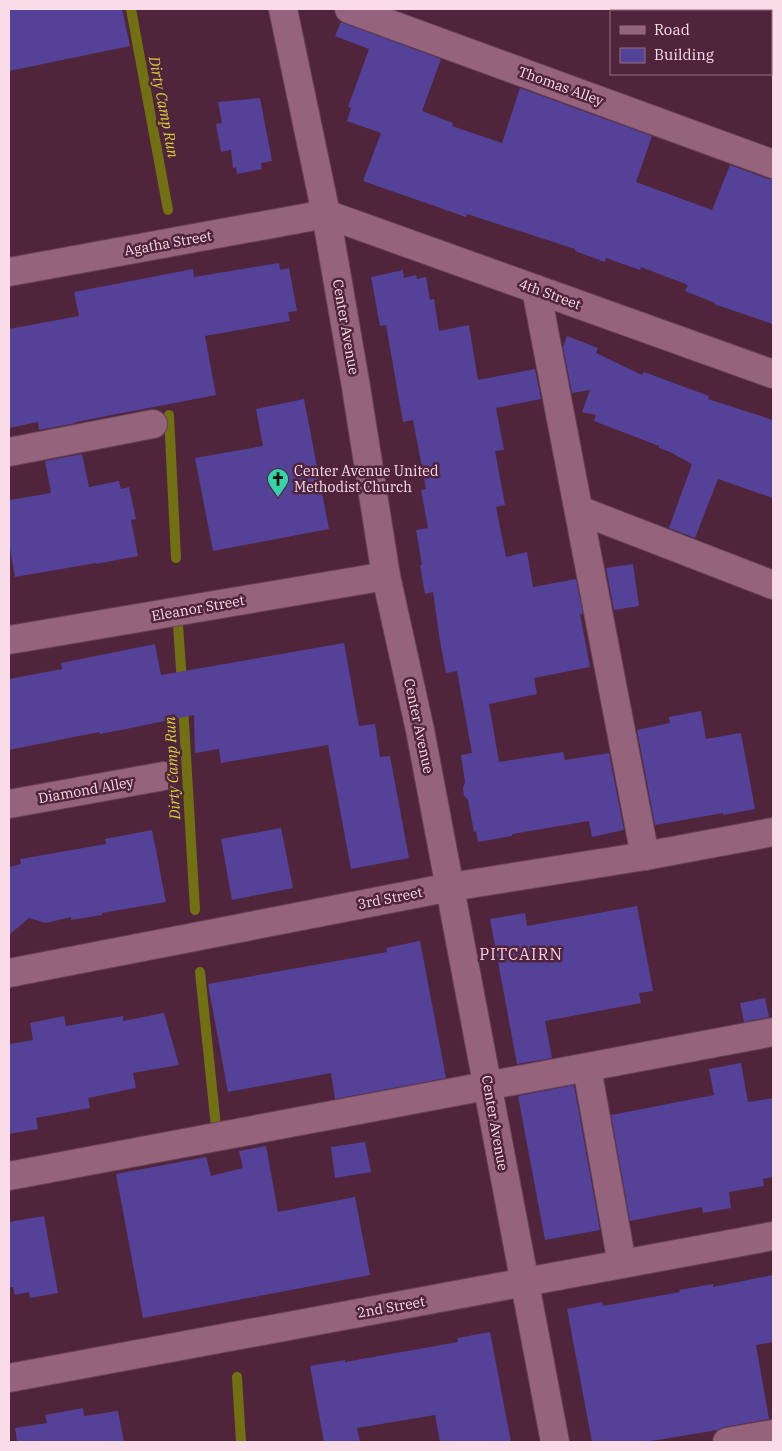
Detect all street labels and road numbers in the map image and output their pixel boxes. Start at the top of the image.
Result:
street label: Thomas Alley [516,62,607,110]
street label: Agatha Street [123,226,213,260]
street label: 4th Street [517,274,584,314]
street label: Center Avenue [329,278,363,376]
street label: Eleanor Street [150,591,246,625]
street label: Center Avenue [400,677,438,775]
street label: Diamond Alley [37,773,136,807]
street label: 3rd Street [356,883,424,913]
street label: Center Avenue [478,1074,512,1172]
street label: 2nd Street [356,1292,426,1322]

